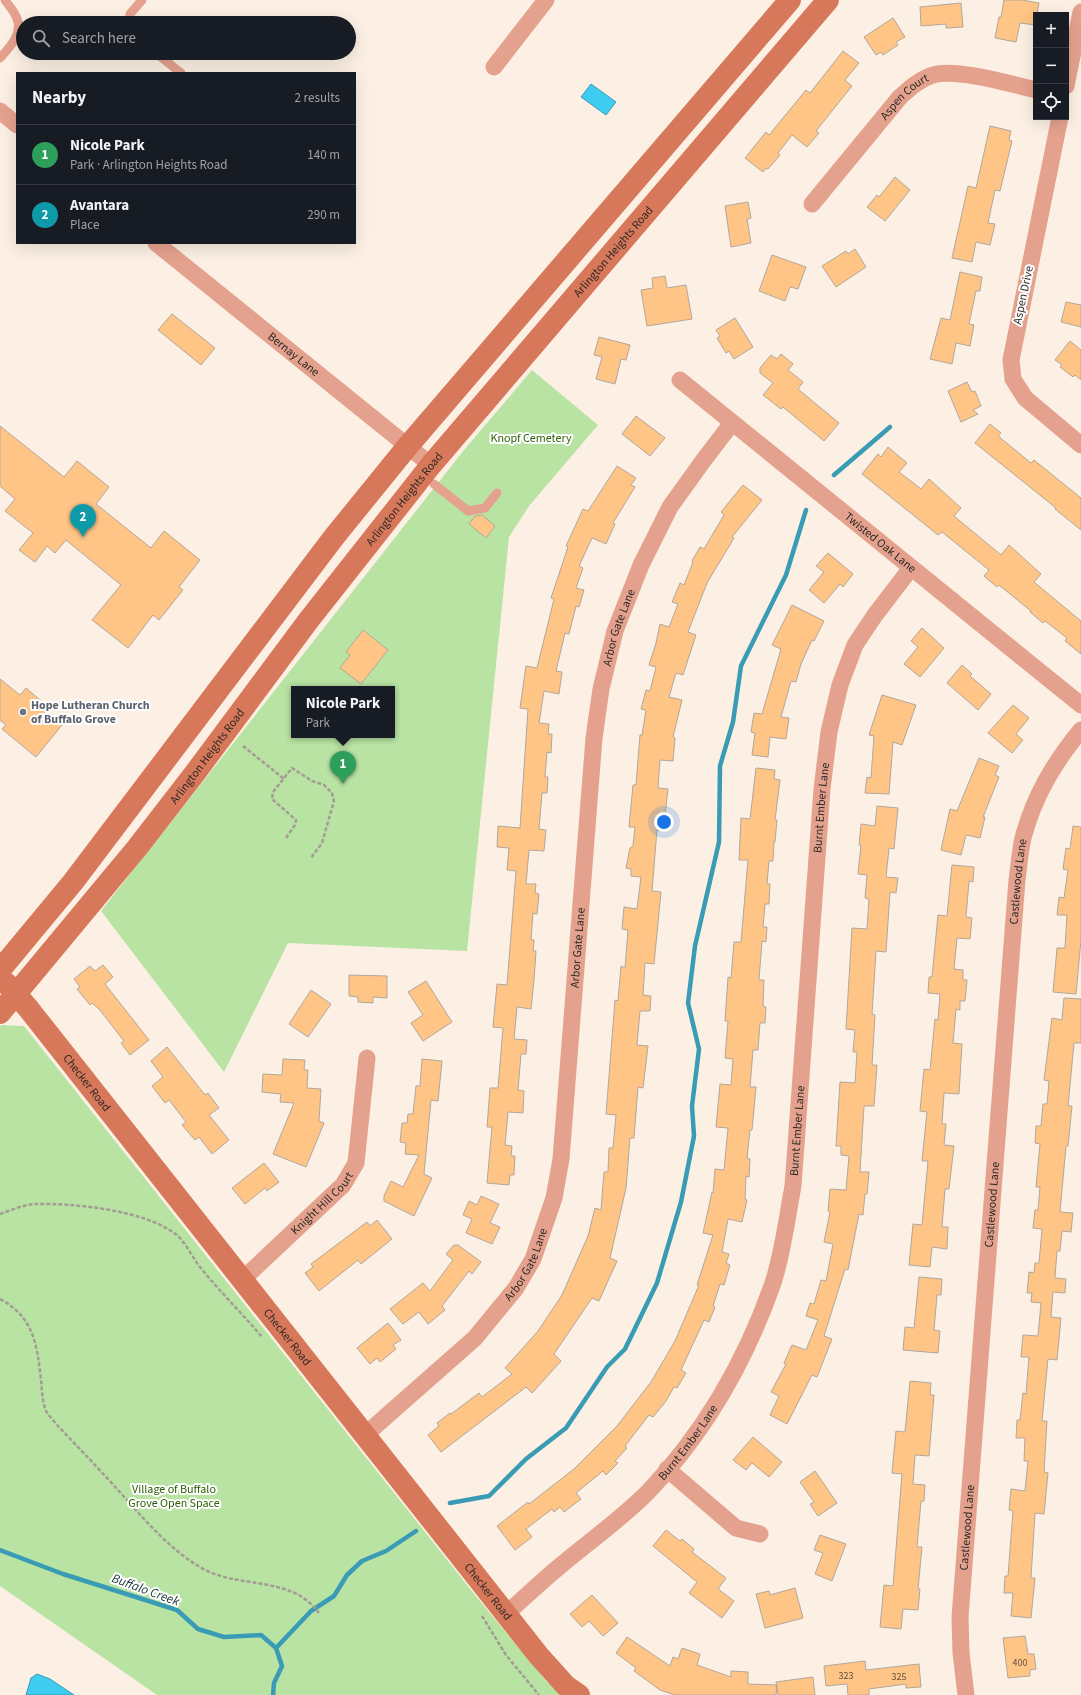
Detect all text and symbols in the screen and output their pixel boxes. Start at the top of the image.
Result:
map controls [1033,12,1069,120]
button: + [1033,12,1069,48]
search box [16,16,356,60]
icon: search [30,27,52,49]
text: Search here [62,28,136,49]
button: − [1033,48,1069,84]
street label: Aspen Court [876,70,931,124]
button: locate [1033,84,1069,120]
text: Nearby [32,86,86,110]
text: 2 results [295,89,340,107]
text: Nicole Park [70,135,145,156]
text: 1 [42,146,48,164]
text: 140 m [307,146,340,164]
text: Park · Arlington Heights Road [70,156,227,174]
text: Avantara [70,195,129,216]
street label: Arlington Heights Road [570,203,658,301]
text: 2 [42,206,48,224]
text: 290 m [307,206,340,224]
text: Place [70,216,99,234]
street label: Aspen Drive [1009,264,1038,326]
street label: Bernay Lane [264,328,323,381]
park label: Knopf Cemetery [490,430,572,447]
street label: Arlington Heights Road [362,449,447,550]
pin: 2 [70,504,96,537]
street label: Twisted Oak Lane [841,508,920,577]
street label: Arbor Gate Lane [599,586,640,668]
popup [291,686,395,738]
text: Nicole Park [306,693,380,714]
place label: Hope Lutheran Church of Buffalo Grove [31,697,150,728]
street label: Arlington Heights Road [166,705,249,808]
marker: Hope Lutheran Church of Buffalo Grove [18,707,28,717]
text: Park [306,714,330,732]
pin: 1 [330,751,356,784]
street label: Burnt Ember Lane [809,762,834,854]
your location [654,812,674,832]
street label: Castlewood Lane [1006,837,1032,925]
street label: Arbor Gate Lane [566,907,590,989]
street label: Checker Road [58,1051,115,1115]
street label: Burnt Ember Lane [786,1085,809,1177]
street label: Castlewood Lane [981,1161,1004,1248]
street label: Knight Hill Court [287,1169,358,1239]
street label: Arbor Gate Lane [501,1226,552,1305]
street label: Checker Road [259,1305,315,1370]
street label: Burnt Ember Lane [654,1401,722,1484]
park label: Village of Buffalo Grove Open Space [128,1481,220,1512]
street label: Castlewood Lane [956,1484,979,1571]
street label: Checker Road [460,1560,516,1624]
water label: Buffalo Creek [109,1569,183,1611]
house number: 400 [1013,1656,1027,1670]
house number: 323 [839,1669,853,1683]
house number: 325 [892,1670,906,1684]

